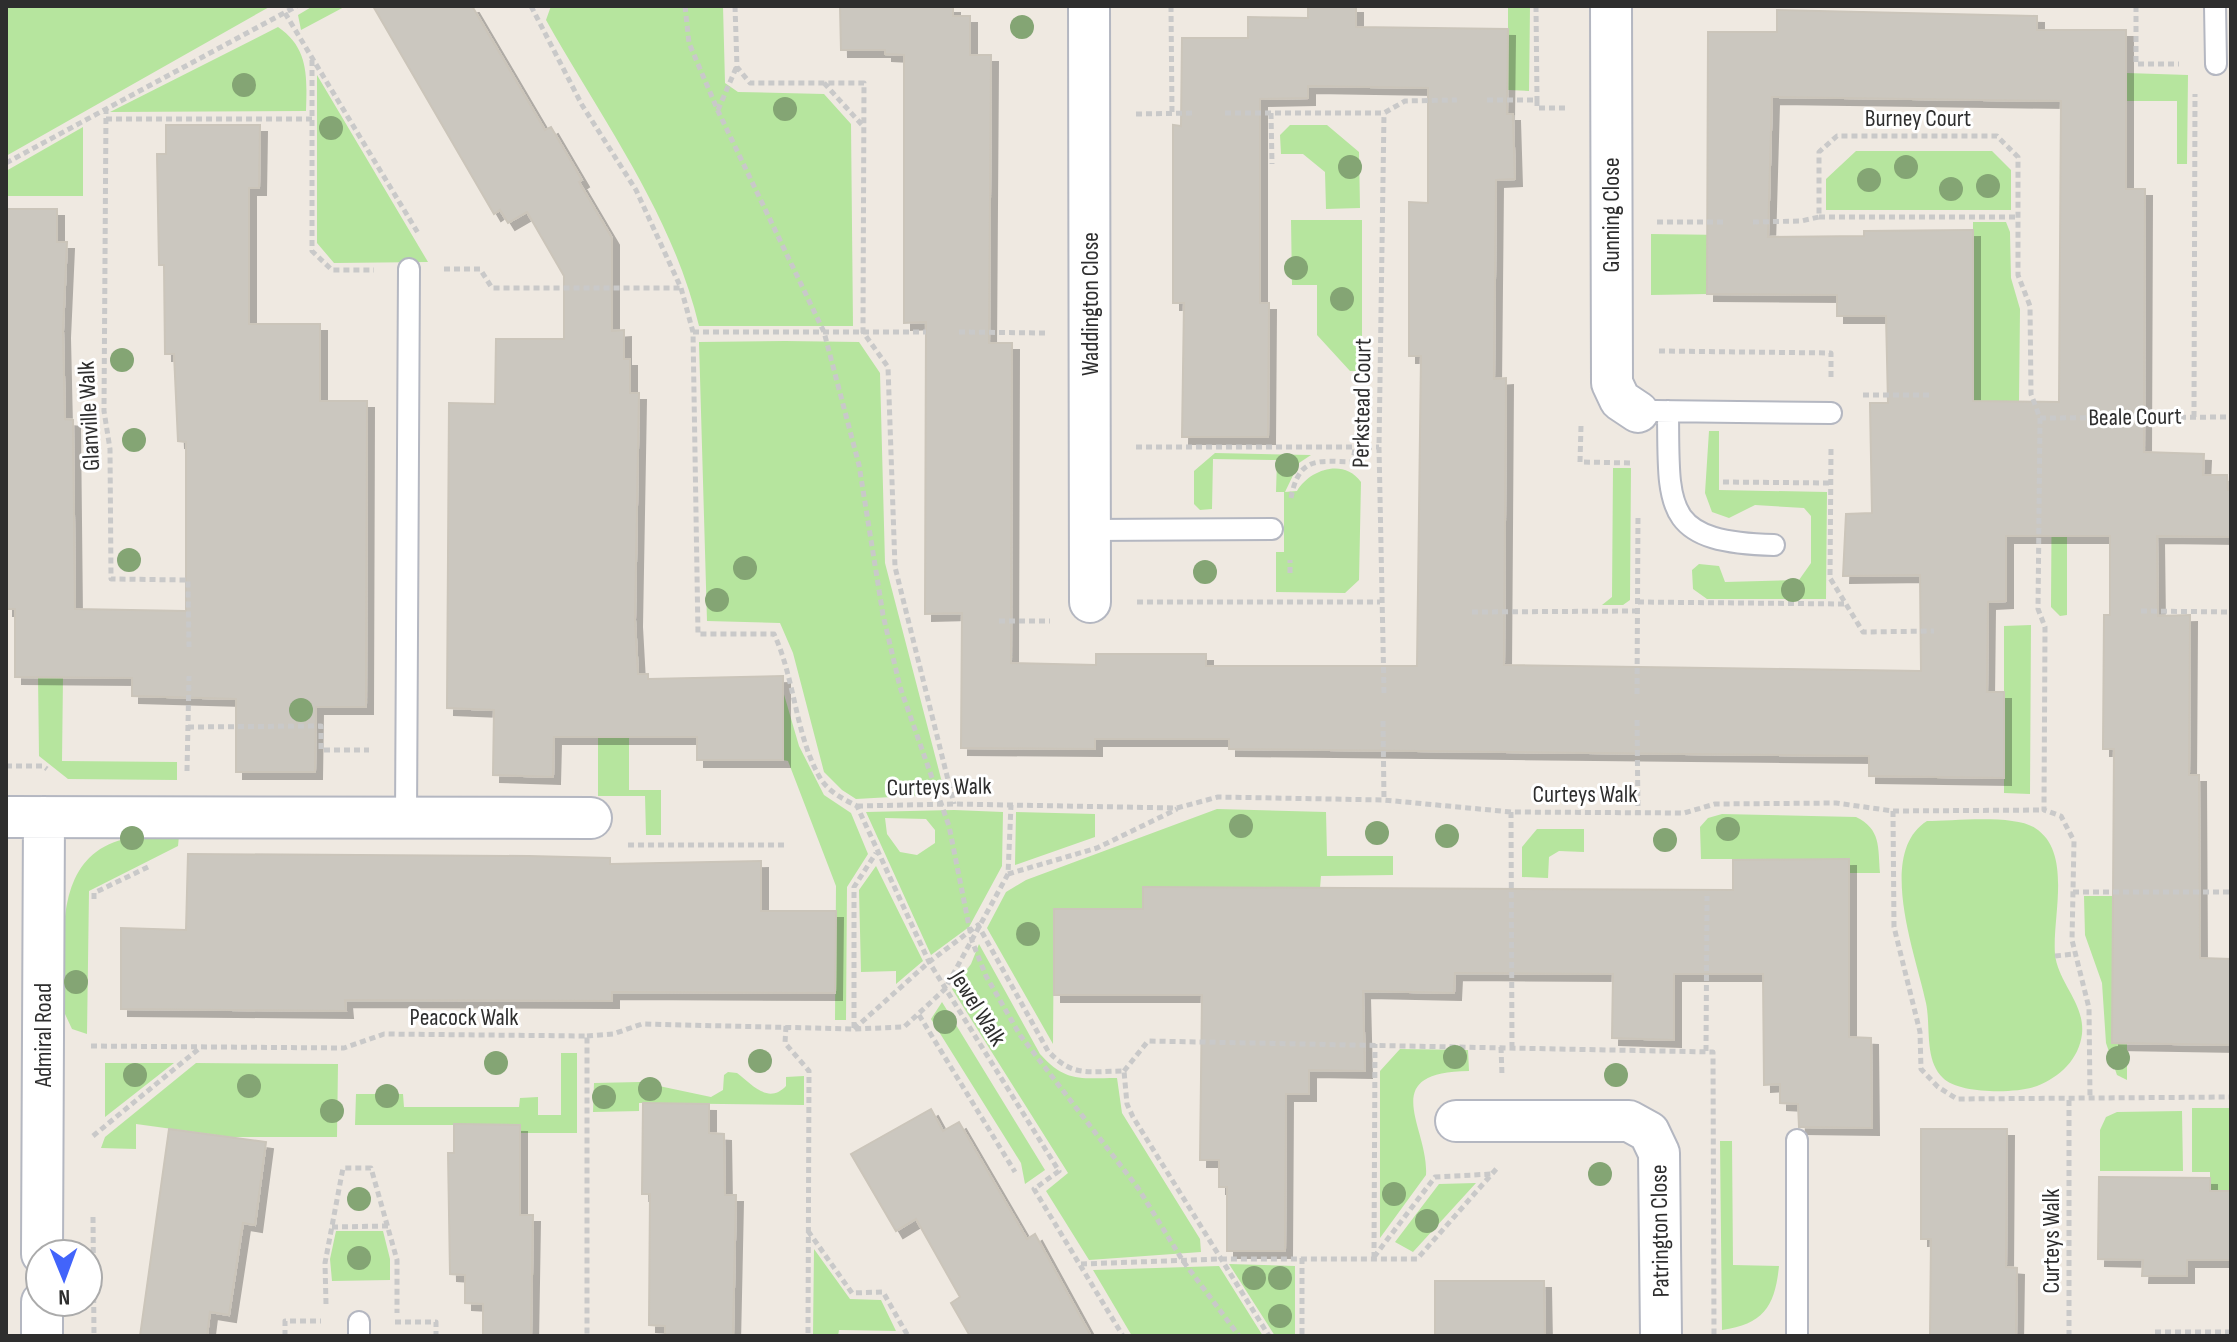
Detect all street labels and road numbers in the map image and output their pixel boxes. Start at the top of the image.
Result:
street label: Burney Court [1865,104,1971,133]
street label: Gunning Close [1597,157,1626,273]
street label: Waddington Close [1076,232,1105,376]
street label: Perkstead Court [1346,338,1378,468]
street label: Glanville Walk [72,360,106,472]
street label: Beale Court [2088,402,2182,432]
street label: Curteys Walk [886,772,992,802]
street label: Curteys Walk [1533,780,1637,809]
street label: Jewel Walk [943,964,1012,1051]
street label: Admiral Road [29,983,58,1088]
street label: Peacock Walk [410,1003,518,1032]
street label: Patrington Close [1644,1164,1676,1298]
street label: Curteys Walk [2037,1189,2066,1293]

